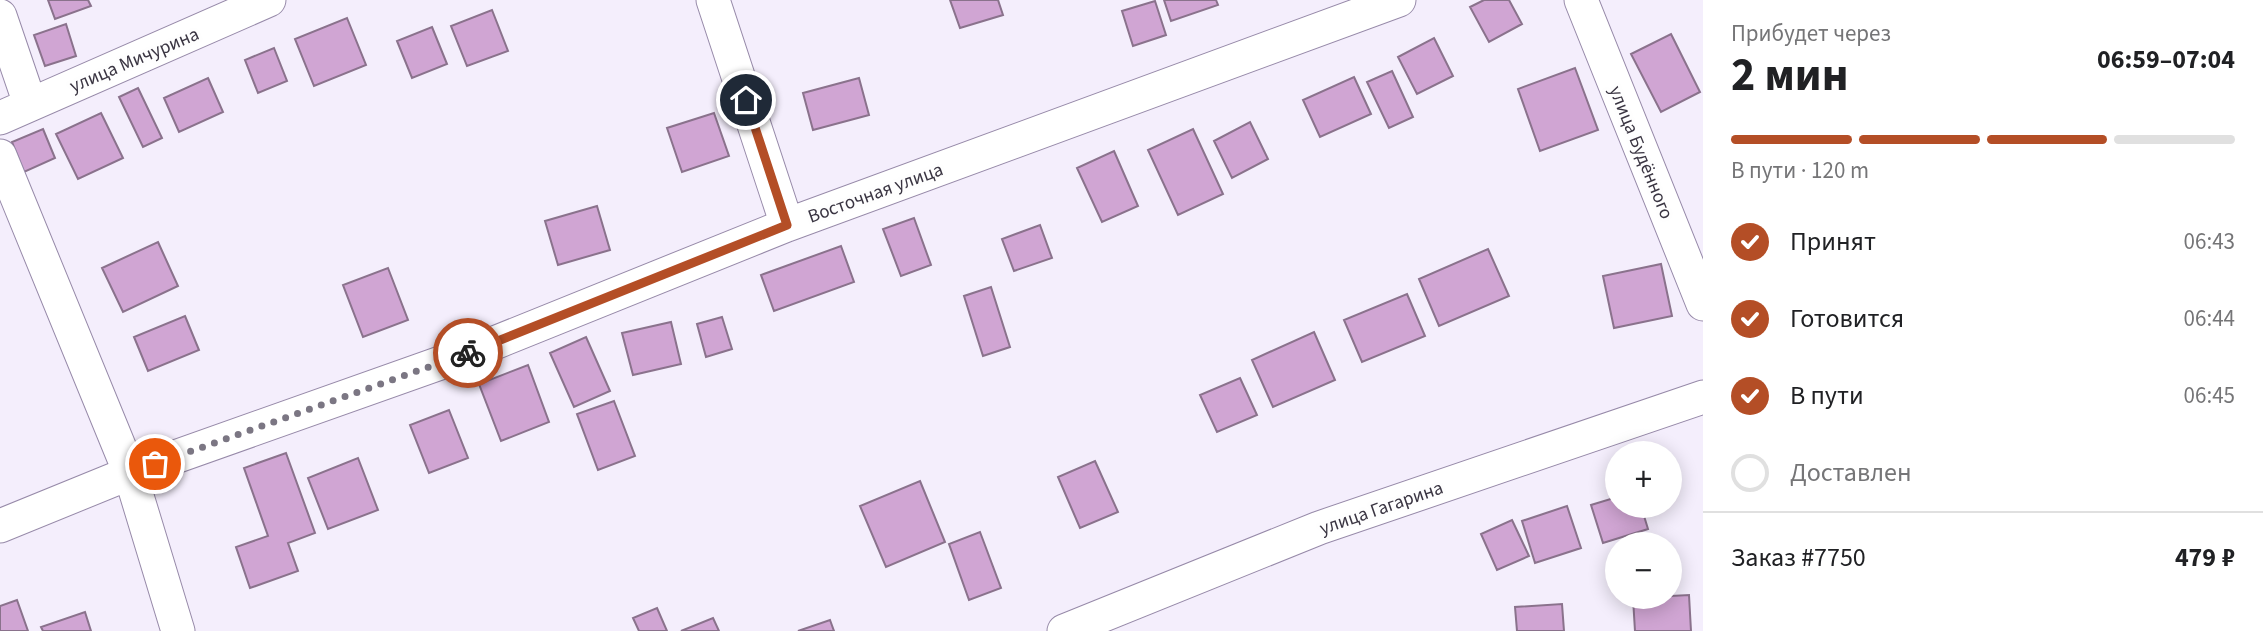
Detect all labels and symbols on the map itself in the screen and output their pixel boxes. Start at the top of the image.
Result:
street label: улица Мичурина [66,21,204,100]
pin [716,70,776,130]
street label: улица Будённого [1602,82,1680,223]
street label: Восточная улица [804,156,947,230]
courier [433,318,503,388]
pin [125,434,185,494]
street label: улица Гагарина [1316,475,1447,542]

